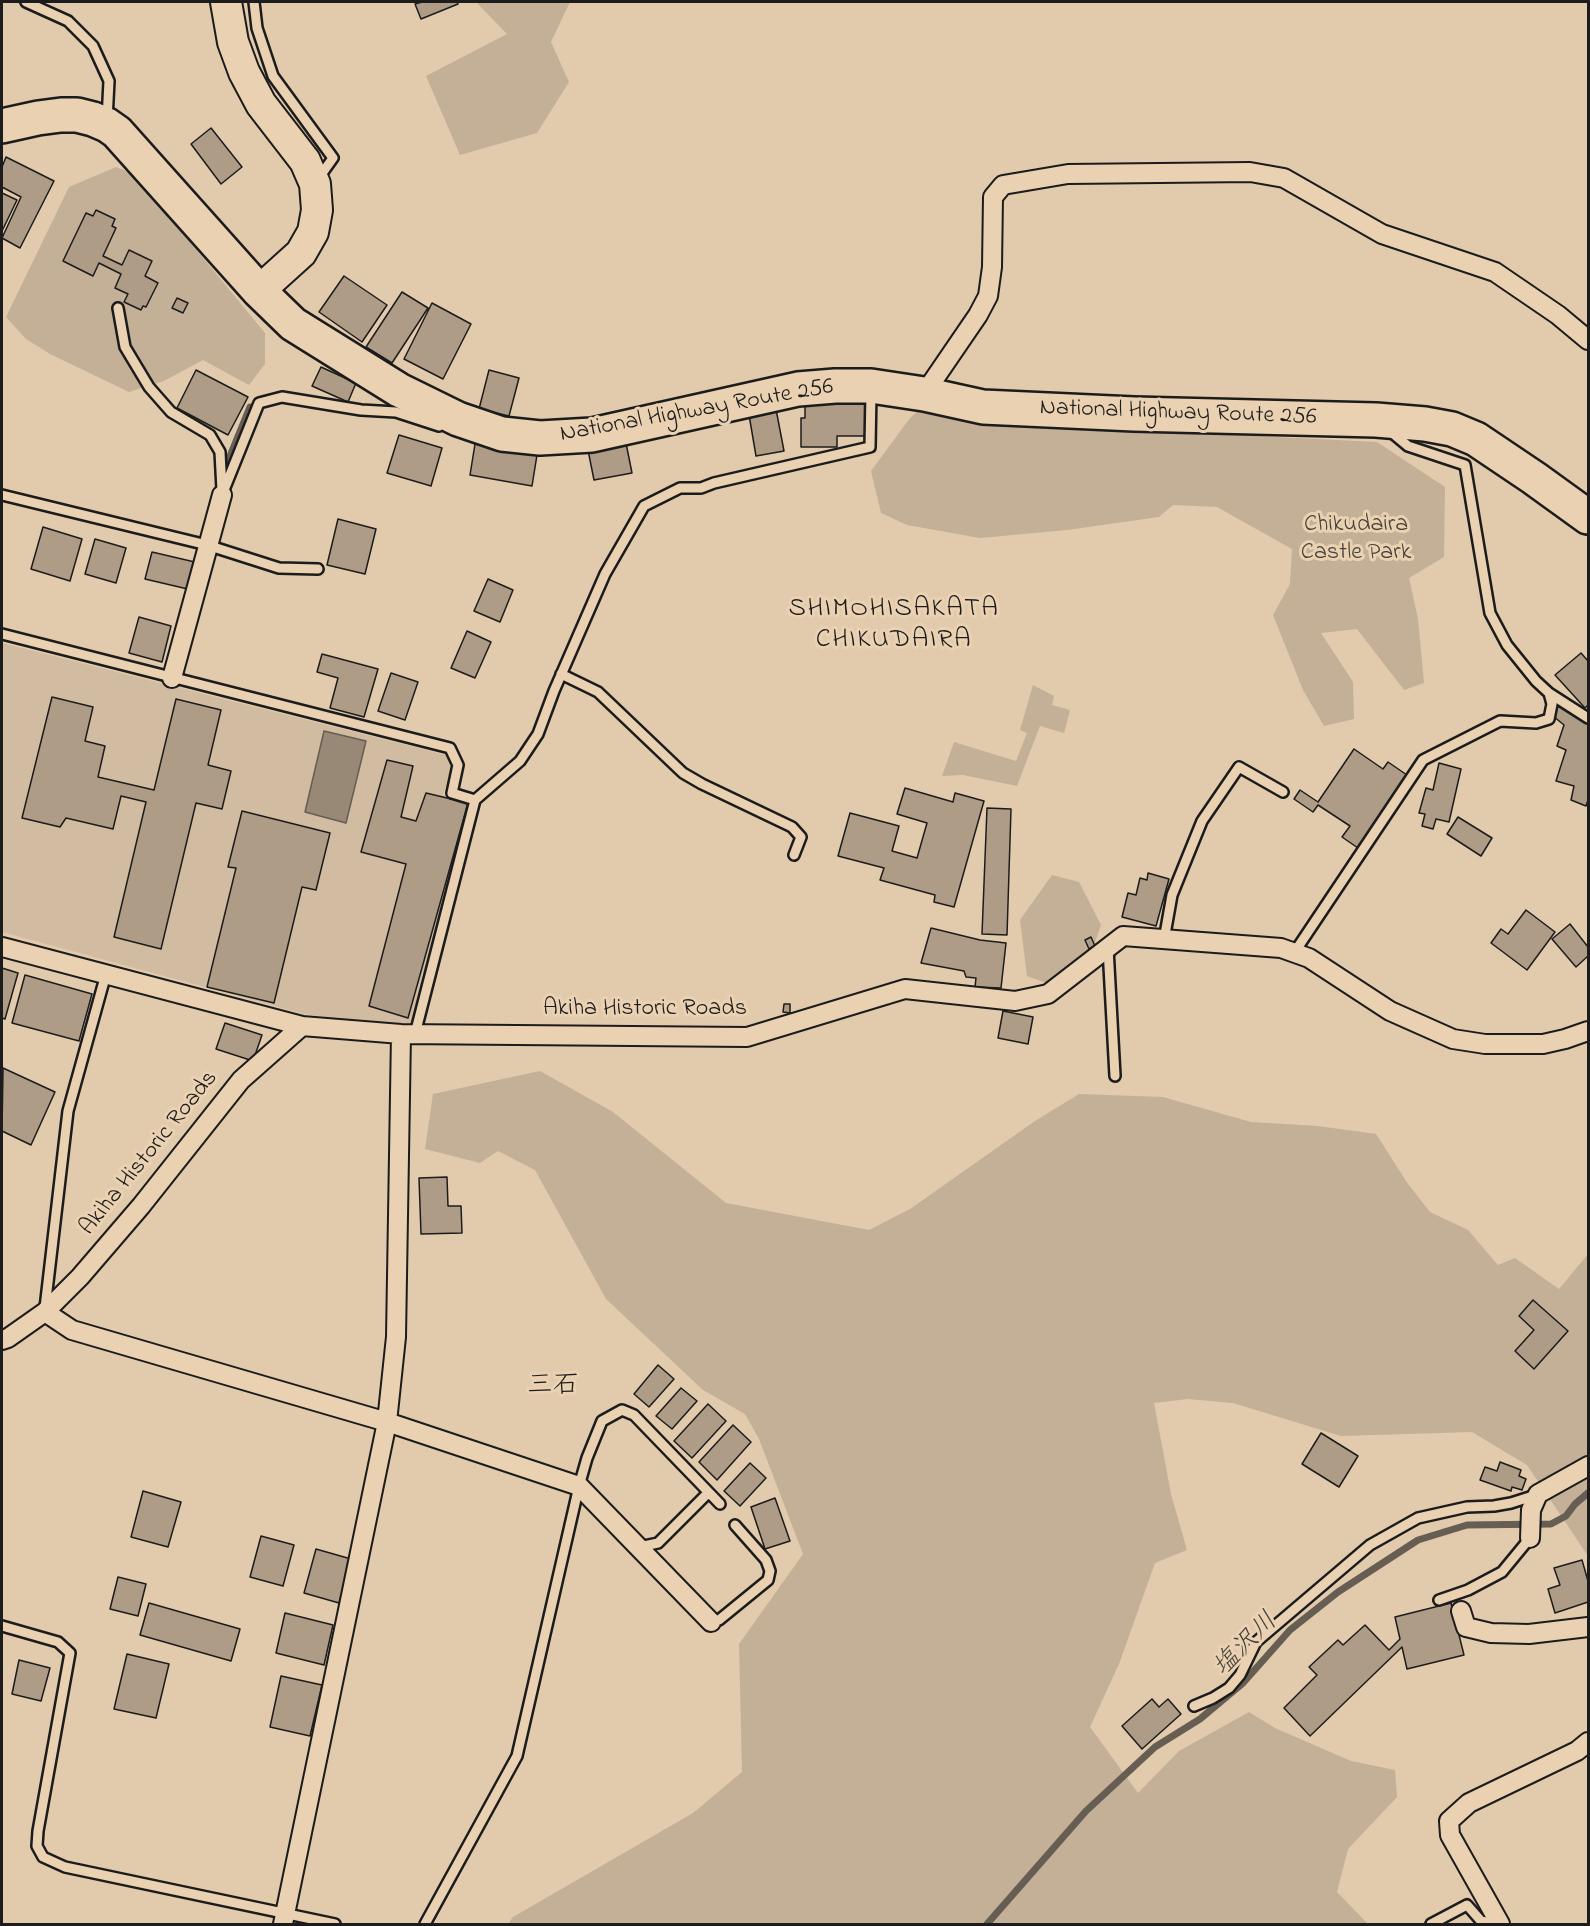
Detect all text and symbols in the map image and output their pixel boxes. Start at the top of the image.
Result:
street label: National Highway Route 256 [558,374,836,450]
street label: National Highway Route 256 [1039,395,1317,433]
park label: Chikudaira Castle Park [1301,512,1411,568]
district label: SHIMOHISAKATA CHIKUDAIRA [789,595,999,658]
street label: Akiha Historic Roads [543,996,747,1024]
street label: Akiha Historic Roads [75,1066,225,1242]
district label: 三石 [527,1372,579,1404]
water label: 塩沢川 [1208,1607,1286,1685]

